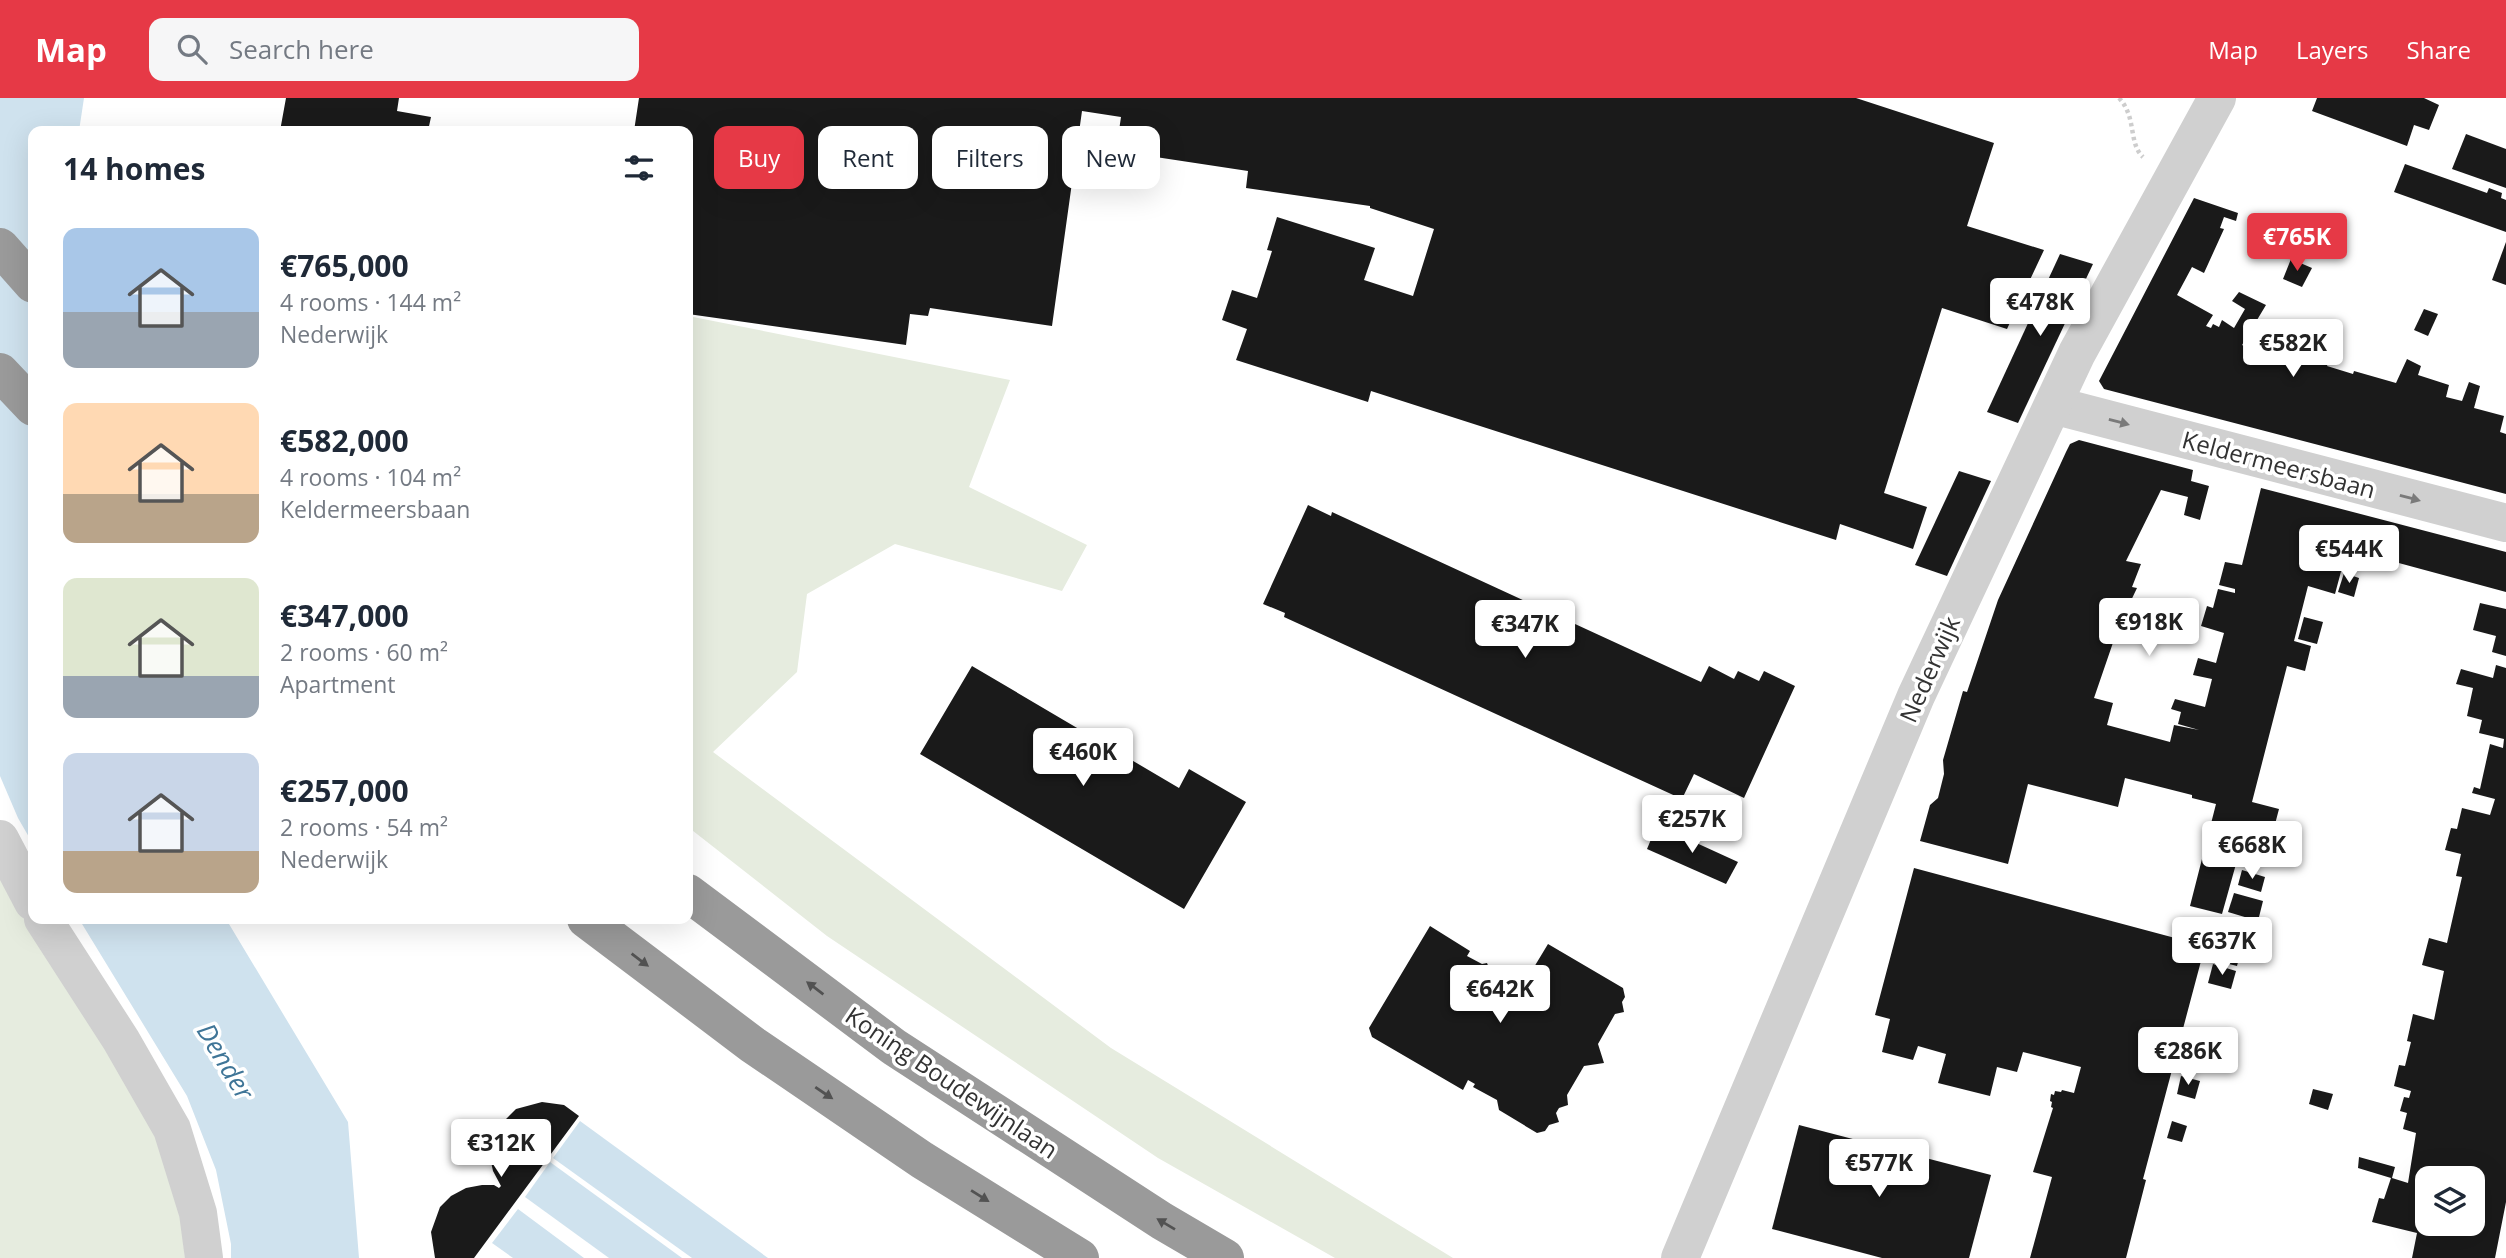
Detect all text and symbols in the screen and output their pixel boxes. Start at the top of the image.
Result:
search box [149,18,639,81]
text: Map [35,27,107,72]
icon: search [173,30,211,68]
text: Search here [229,31,374,67]
text: Map [2208,33,2258,66]
text: Layers [2296,33,2369,66]
text: Share [2407,33,2471,66]
chip: Buy [714,126,804,189]
chip: Rent [818,126,918,189]
chip: Filters [932,126,1048,189]
chip: New [1062,126,1160,189]
text: 14 homes [63,148,206,189]
icon: filters [620,149,658,187]
pin: €765K [2248,214,2346,273]
text: €765K [2263,220,2331,252]
text: €765,000 [280,245,409,286]
icon: home [119,256,203,340]
pin: €478K [1991,278,2089,338]
text: €478K [2006,285,2074,317]
text: 4 rooms · 144 m² [280,286,461,318]
text: Nederwijk [280,318,388,350]
pin: €582K [2244,320,2342,379]
text: €582K [2259,326,2327,358]
one-way arrow [2108,417,2130,428]
text: €582,000 [280,420,409,461]
street label: Keldermeersbaan [2179,422,2379,506]
icon: home [119,431,203,515]
text: 4 rooms · 104 m² [280,461,461,493]
text: Keldermeersbaan [280,493,470,525]
one-way arrow [2399,493,2421,504]
pin: €544K [2300,526,2398,585]
text: €544K [2315,532,2383,564]
text: €347,000 [280,595,409,636]
pin: €918K [2100,598,2198,658]
pin: €347K [1476,601,1574,660]
text: €918K [2115,605,2183,637]
icon: home [119,606,203,690]
text: €347K [1491,607,1559,639]
street label: Nederwijk [1891,610,1967,727]
text: 2 rooms · 60 m² [280,636,448,668]
text: Apartment [280,668,396,700]
pin: €460K [1034,728,1132,788]
text: €460K [1049,735,1117,767]
text: €257,000 [280,770,409,811]
icon: home [119,781,203,865]
pin: €257K [1643,796,1741,855]
text: €257K [1658,802,1726,834]
text: 2 rooms · 54 m² [280,811,448,843]
pin: €668K [2203,822,2301,881]
text: €668K [2218,828,2286,860]
text: Nederwijk [280,843,388,875]
pin: €637K [2173,918,2271,977]
text: €637K [2188,924,2256,956]
one-way arrow [631,952,649,966]
pin: €642K [1451,965,1549,1025]
text: €642K [1466,972,1534,1004]
one-way arrow [805,981,824,995]
street label: Koning Boudewijnlaan [839,999,1065,1165]
water label: Dender [189,1016,264,1108]
pin: €286K [2139,1028,2237,1087]
text: €286K [2154,1034,2222,1066]
one-way arrow [815,1086,833,1100]
pin: €312K [452,1119,550,1179]
text: €312K [467,1126,535,1158]
pin: €577K [1830,1140,1928,1199]
text: €577K [1845,1146,1913,1178]
map controls [2415,1166,2485,1236]
button: layers [2415,1166,2485,1236]
one-way arrow [970,1189,990,1202]
one-way arrow [1157,1217,1176,1230]

